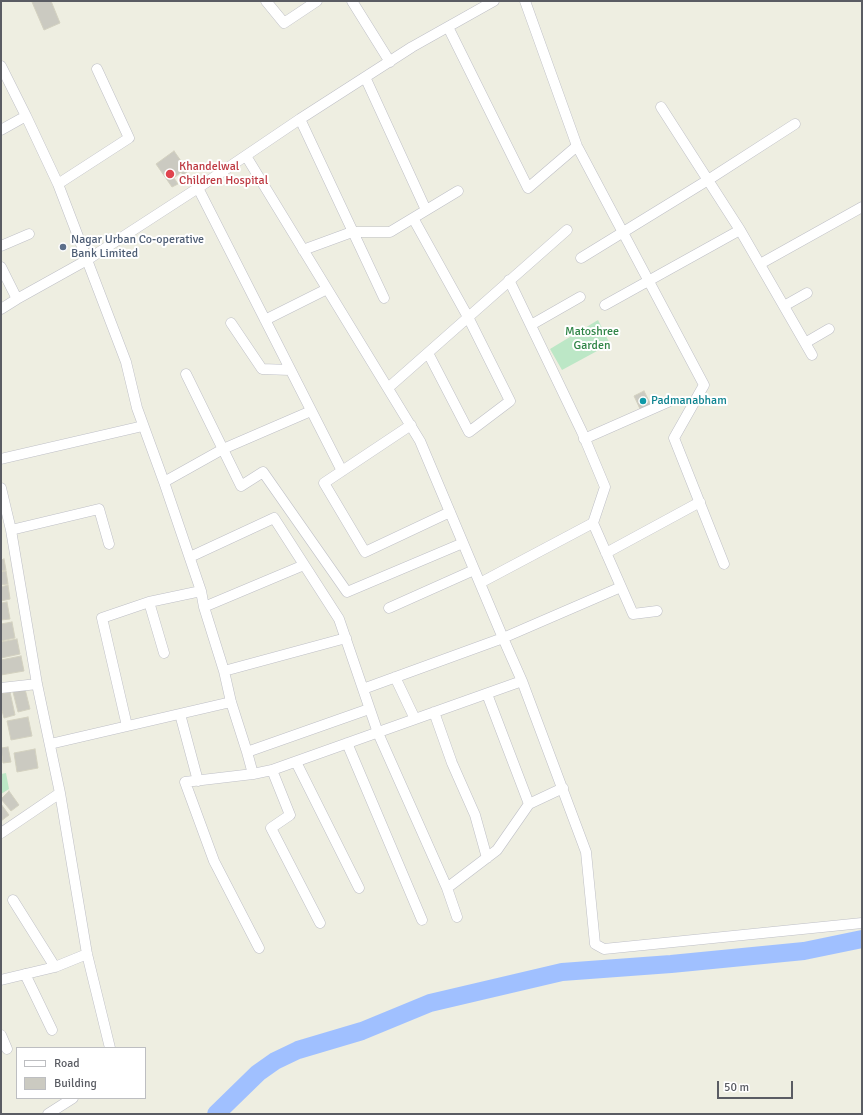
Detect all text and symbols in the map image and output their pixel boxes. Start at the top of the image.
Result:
place label: Khandelwal Children Hospital [179,160,268,188]
marker: Khandelwal Children Hospital [164,168,176,180]
place label: Nagar Urban Co-operative Bank Limited [71,233,204,261]
marker: Nagar Urban Co-operative Bank Limited [58,242,68,252]
park label: Matoshree Garden [565,325,619,353]
place label: Padmanabham [651,394,727,408]
marker: Padmanabham [638,396,648,406]
legend [16,1047,146,1099]
text: Road [54,1056,80,1071]
scale bar [719,1073,795,1099]
text: Building [54,1076,97,1091]
text: 50 m [724,1080,749,1095]

